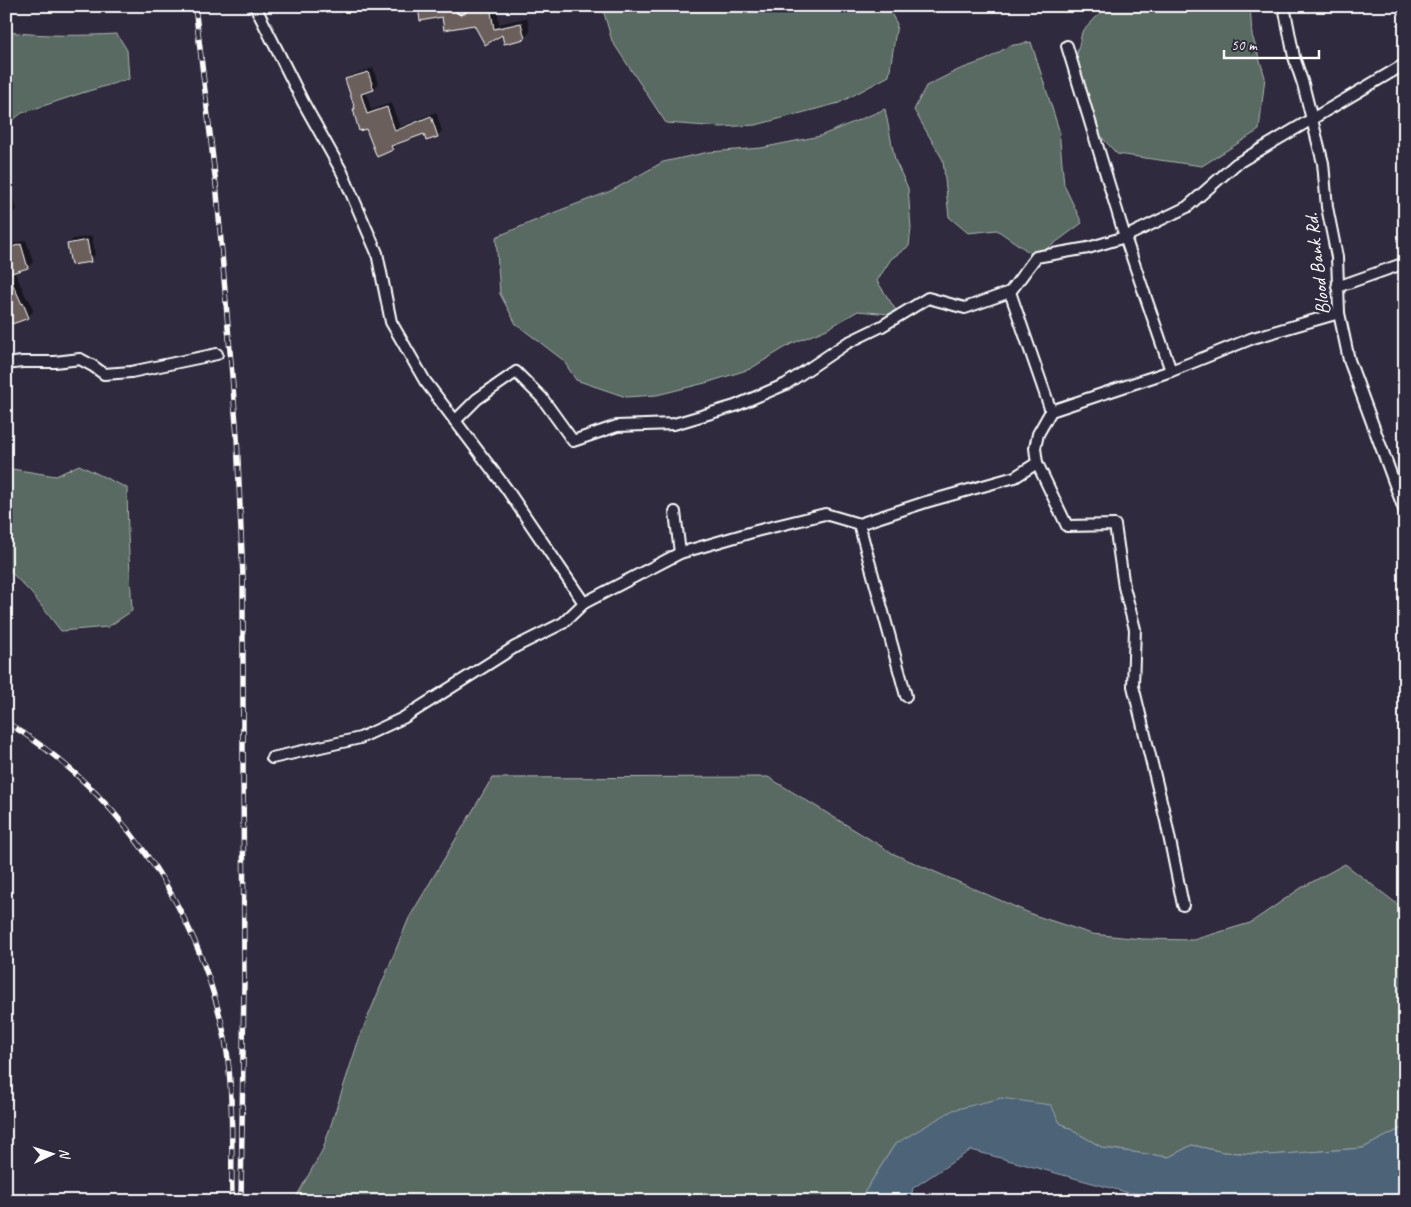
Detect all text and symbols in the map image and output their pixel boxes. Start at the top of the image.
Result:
scale bar [1224,28,1318,60]
text: 50 m [1231,36,1258,55]
street label: Blood Bank Rd. [1298,212,1336,316]
north arrow [28,1130,78,1180]
text: N [56,1148,73,1160]

